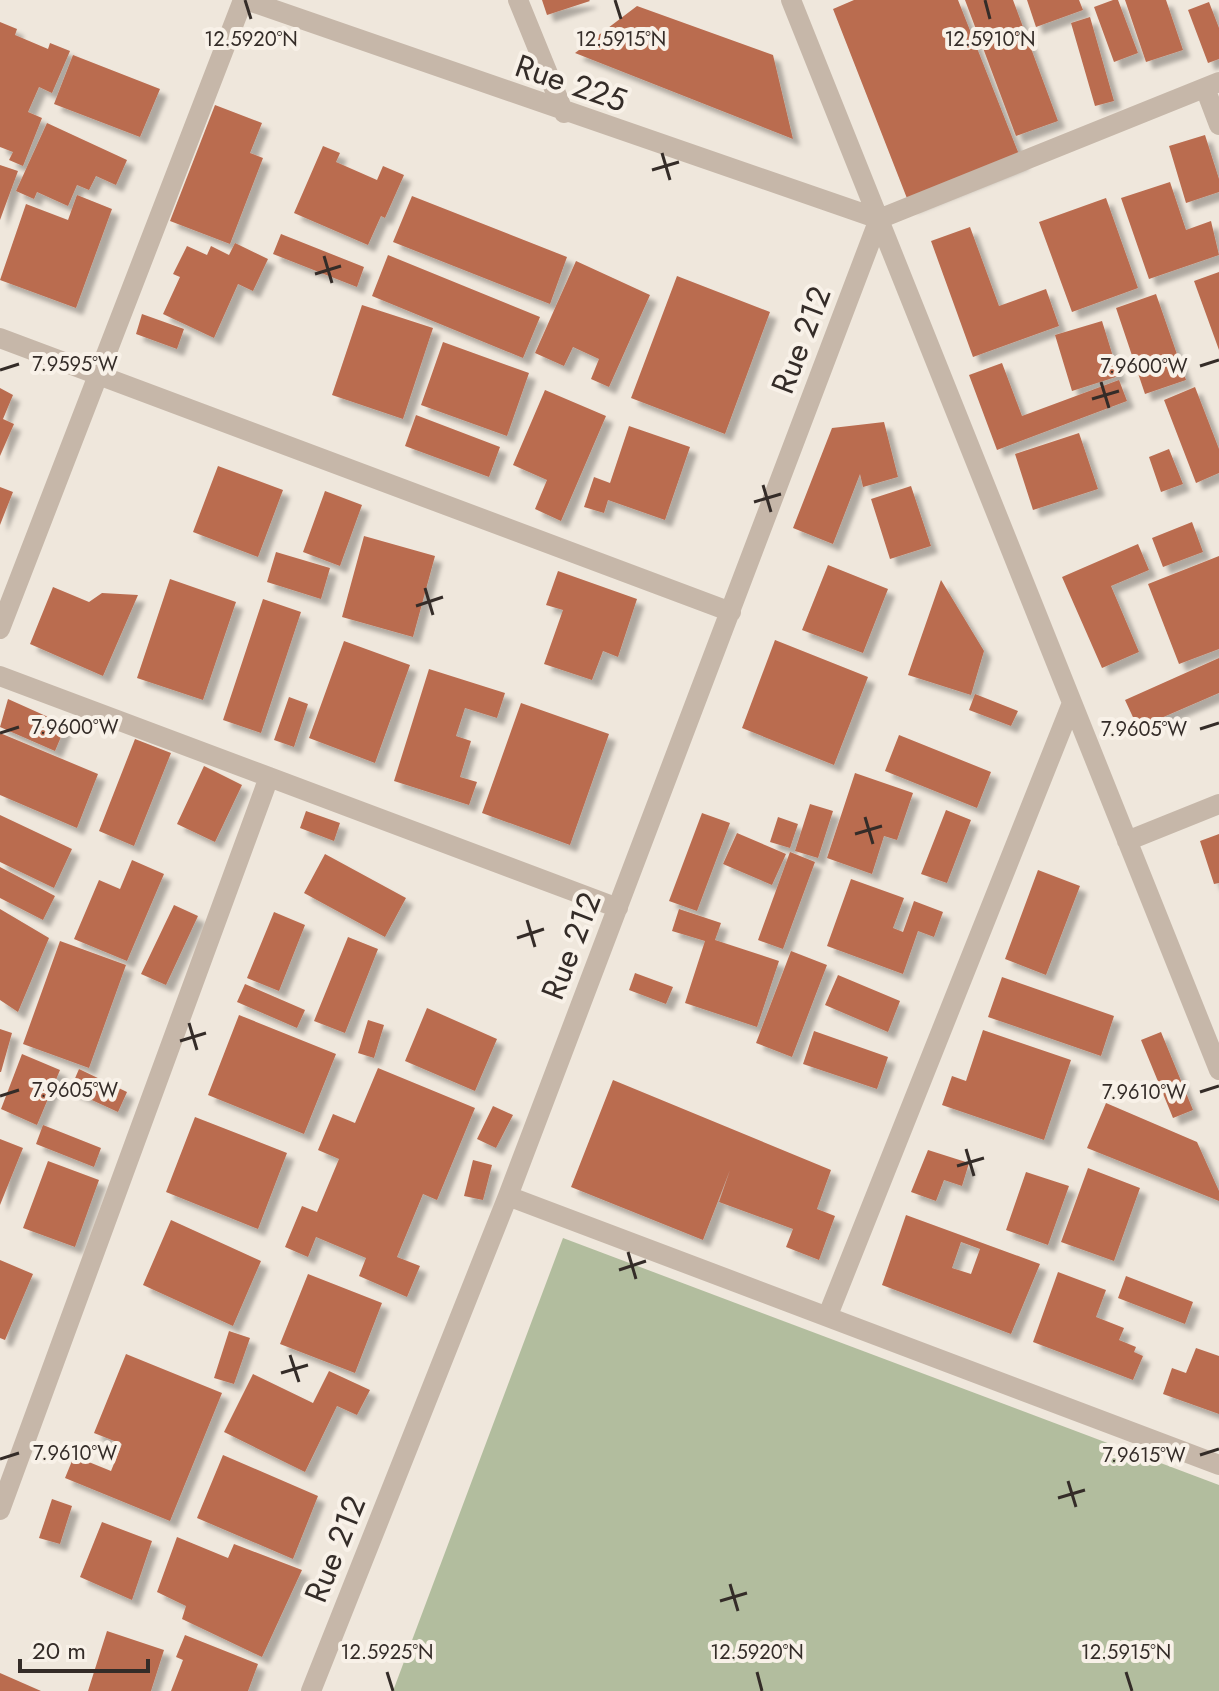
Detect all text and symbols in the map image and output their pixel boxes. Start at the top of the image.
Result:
text: 12.5920°N [204,25,298,54]
text: 12.5915°N [576,25,666,54]
text: 12.5910°N [944,25,1036,54]
street label: Rue 225 [509,42,633,124]
street label: Rue 212 [760,280,842,400]
text: 7.9595°W [32,350,118,379]
text: 7.9600°W [1101,352,1188,381]
text: 7.9600°W [32,713,119,742]
text: 7.9605°W [1101,715,1187,744]
street label: Rue 212 [530,886,612,1006]
text: 7.9605°W [32,1076,118,1105]
text: 7.9610°W [1102,1078,1186,1107]
text: 7.9610°W [33,1439,117,1468]
text: 7.9615°W [1102,1441,1186,1470]
street label: Rue 212 [293,1489,377,1609]
scale bar [20,1623,148,1673]
text: 20 m [32,1633,86,1668]
text: 12.5925°N [341,1638,433,1667]
text: 12.5920°N [710,1638,804,1667]
text: 12.5915°N [1081,1638,1171,1667]

